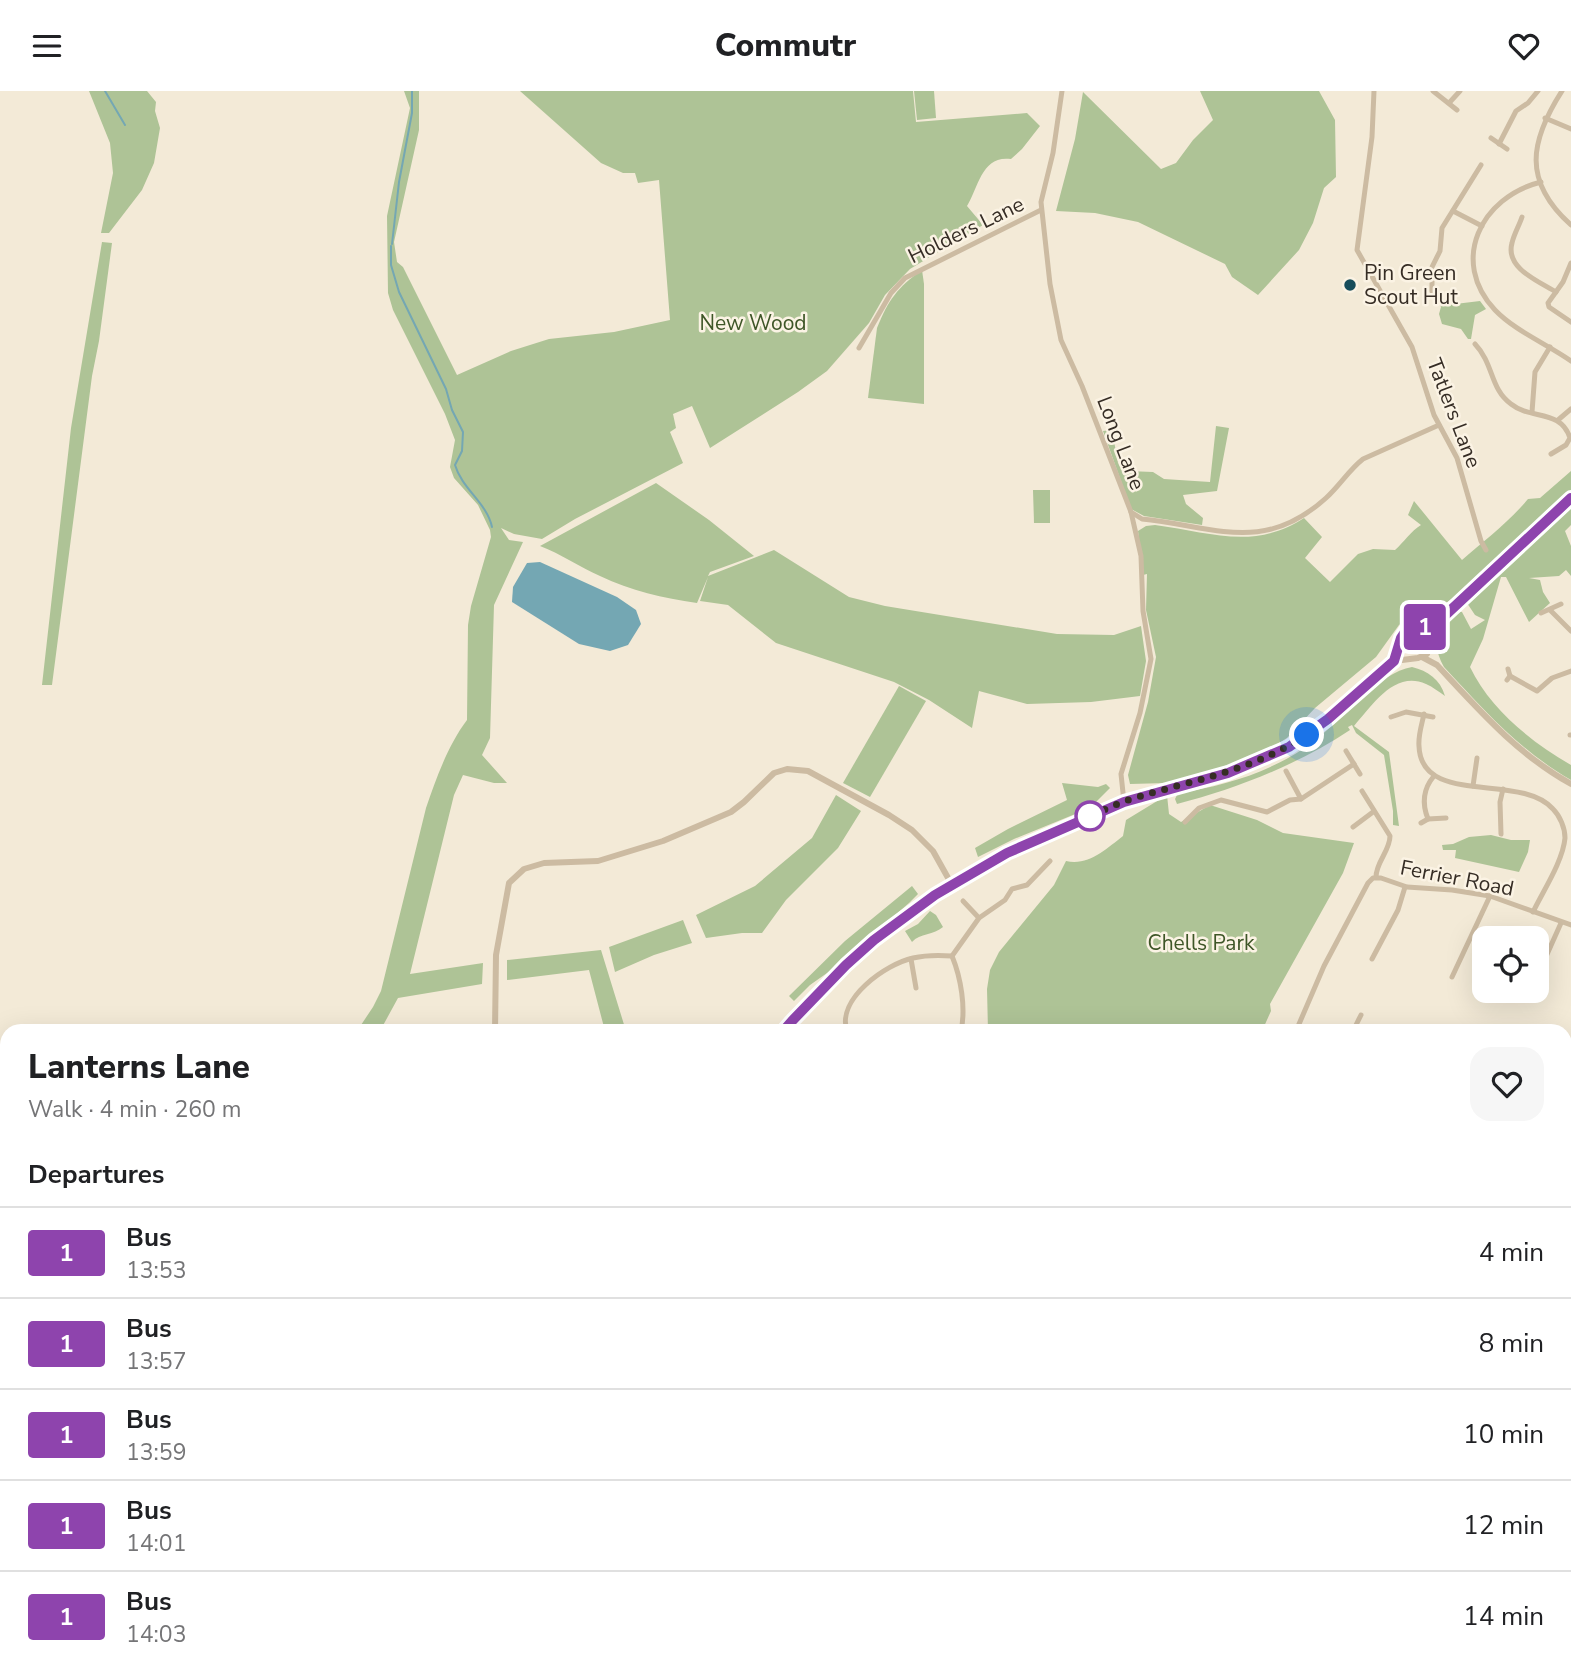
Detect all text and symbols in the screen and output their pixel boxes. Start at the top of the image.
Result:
text: Commutr [715,24,856,67]
icon: menu [28,27,66,65]
icon: heart [1505,27,1543,65]
street label: Holders Lane [903,190,1029,270]
place label: Pin Green Scout Hut [1364,259,1458,311]
marker: Pin Green Scout Hut [1342,277,1358,293]
park label: New Wood [699,309,807,337]
street label: Tatlers Lane [1420,354,1488,472]
street label: Long Lane [1090,392,1152,494]
line badge: 1 [1402,604,1448,650]
text: 1 [1418,611,1432,643]
your location [1289,717,1324,752]
unlabelled marker [1075,801,1105,831]
street label: Ferrier Road [1398,853,1516,903]
map controls [1472,926,1549,1003]
button: locate [1472,926,1549,1003]
park label: Chells Park [1148,929,1255,957]
text: Lanterns Lane [28,1045,250,1090]
button: heart [1470,1047,1544,1121]
text: Walk · 4 min · 260 m [28,1094,241,1125]
text: Departures [28,1157,164,1192]
text: Bus [126,1220,172,1255]
text: 4 min [1479,1235,1544,1270]
text: 1 [59,1237,74,1269]
text: 13:53 [126,1255,186,1286]
text: Bus [126,1311,172,1346]
text: 8 min [1479,1326,1544,1361]
text: 1 [59,1328,74,1360]
text: 13:57 [126,1346,186,1377]
text: Bus [126,1402,172,1437]
text: 10 min [1463,1417,1544,1452]
text: 1 [59,1419,74,1451]
text: 13:59 [126,1437,186,1468]
text: Bus [126,1493,172,1528]
text: 12 min [1463,1508,1544,1543]
text: 1 [59,1510,74,1542]
text: 14:01 [126,1528,186,1559]
text: Bus [126,1584,172,1619]
text: 14 min [1463,1599,1544,1634]
text: 1 [59,1601,74,1633]
text: 14:03 [126,1619,186,1650]

